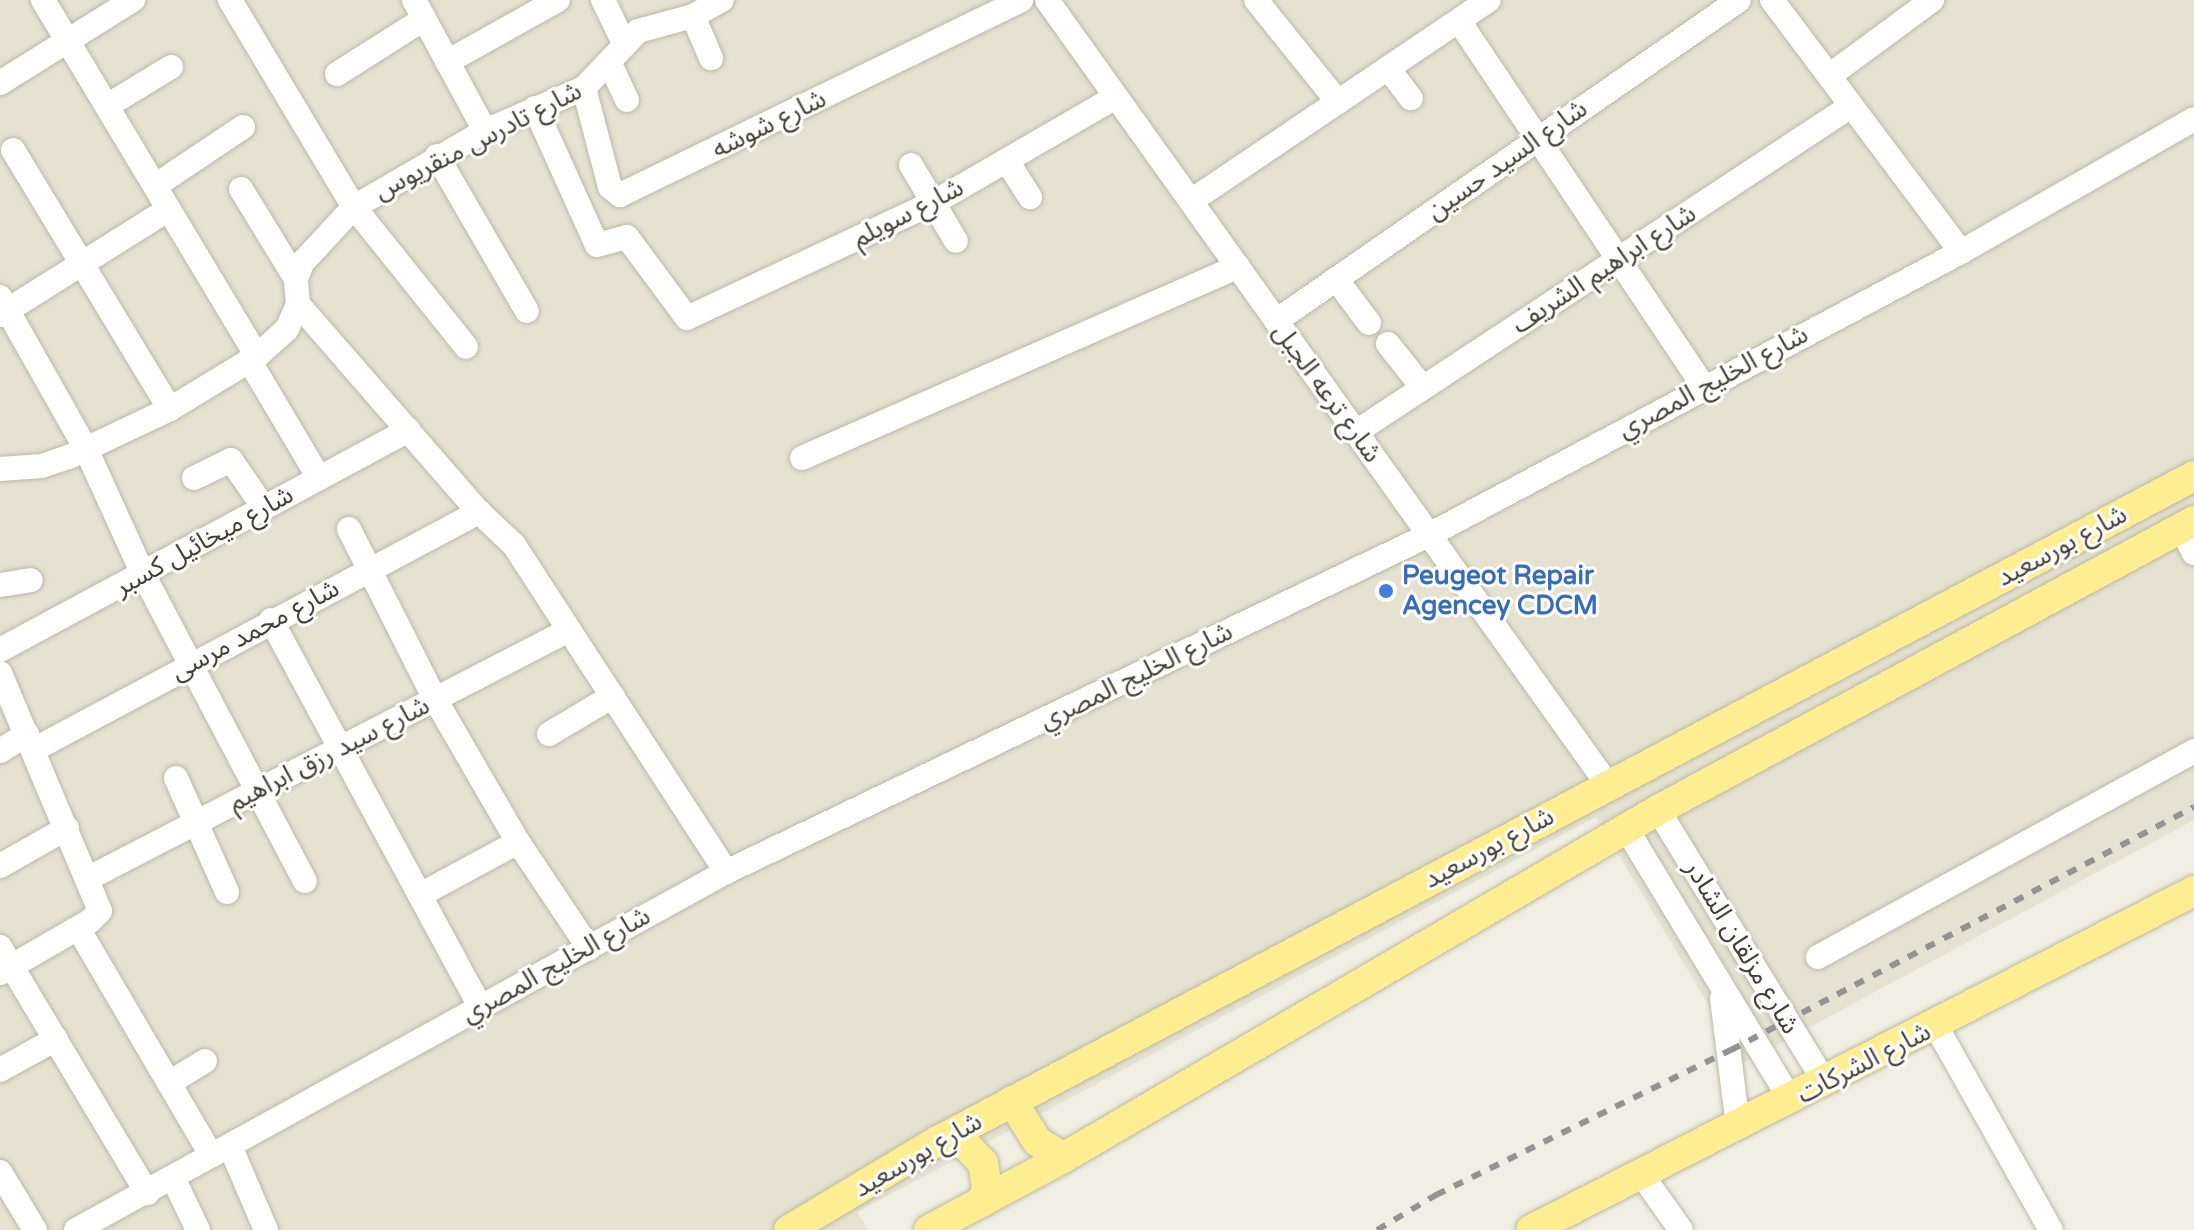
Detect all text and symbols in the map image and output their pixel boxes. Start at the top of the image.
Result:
street label: شارع تادرس منقريوس [369,75,587,207]
street label: شارع شوشه [707,83,831,165]
street label: شارع السيد حسين [1421,93,1593,227]
street label: شارع سويلم [847,172,969,254]
street label: شارع ابراهيم الشريف [1506,198,1702,340]
street label: شارع ترعه الجبل [1266,317,1388,469]
street label: شارع الخليج المصري [1613,319,1813,445]
street label: شارع ميخائيل كسبر [109,479,299,603]
street label: شارع بورسعيد [1992,499,2132,593]
place label: Peugeot Repair Agencey CDCM [1402,560,1598,622]
street label: شارع محمد مرسى [166,573,344,687]
marker: Peugeot Repair Agencey CDCM [1377,582,1395,600]
street label: شارع الخليج المصري [1034,616,1238,736]
street label: شارع سيد رزق ابراهيم [223,690,435,818]
street label: شارع بورسعيد [1419,801,1559,895]
street label: شارع مزلقان الشادر [1678,855,1806,1039]
street label: شارع الخليج المصري [456,900,656,1030]
street label: شارع الشركات [1792,1016,1936,1110]
street label: شارع بورسعيد [848,1106,988,1204]

